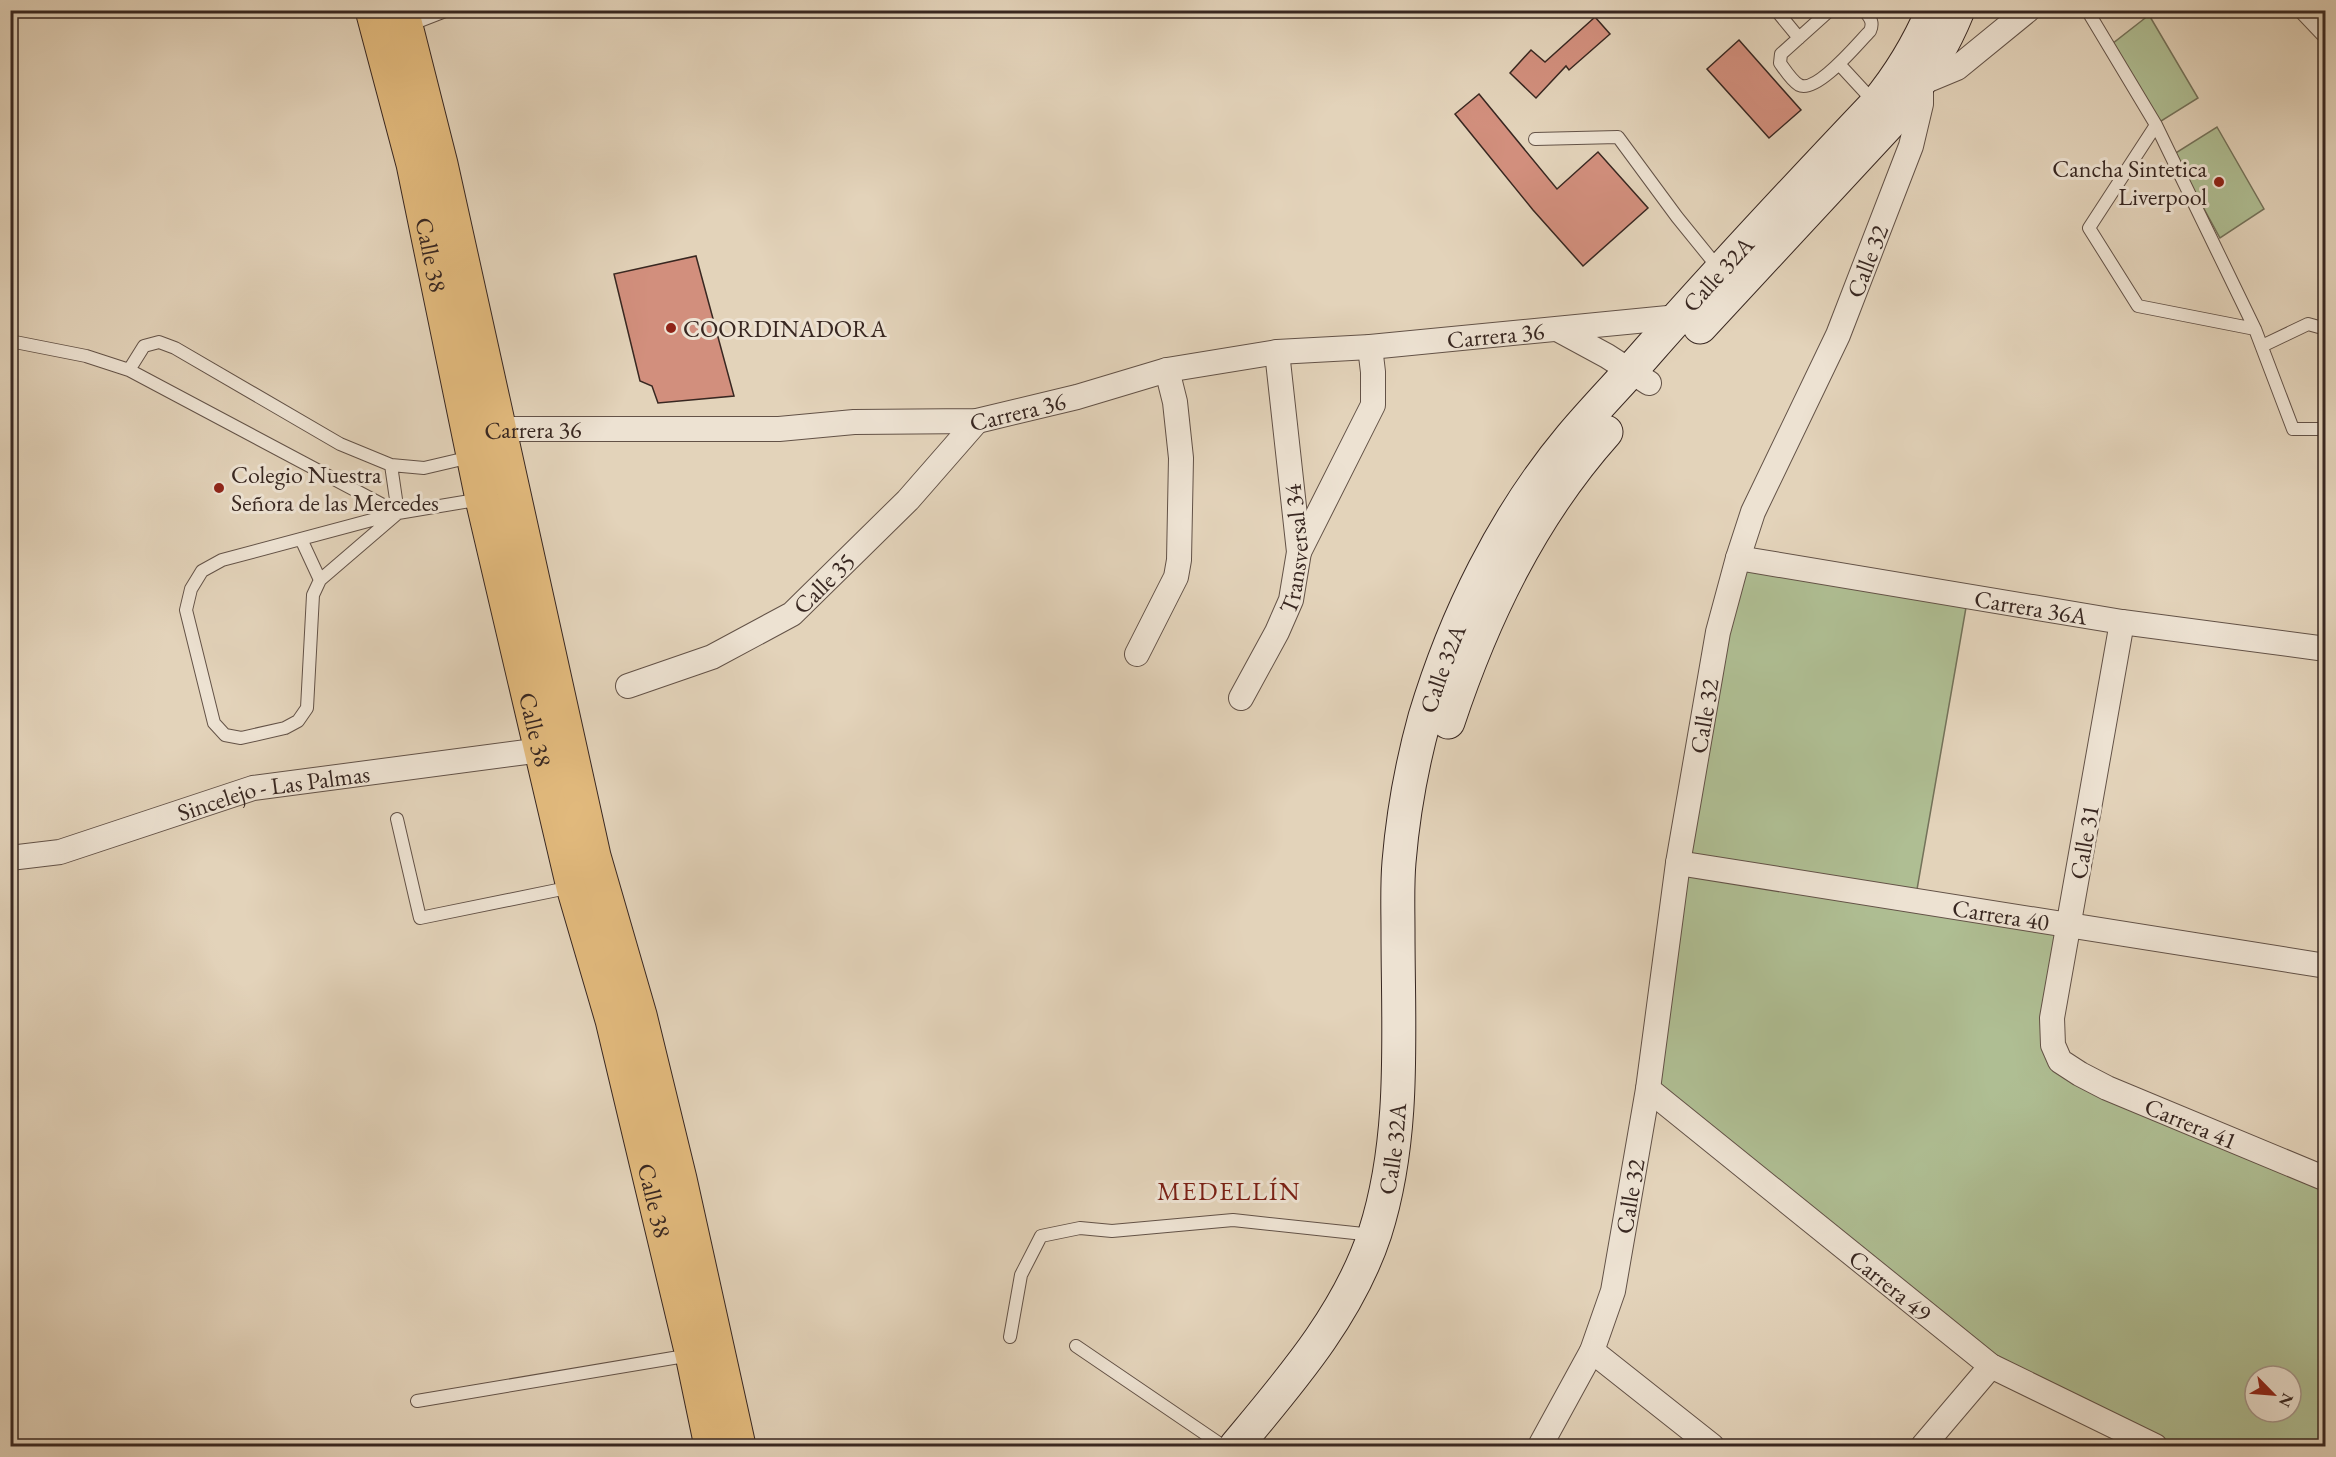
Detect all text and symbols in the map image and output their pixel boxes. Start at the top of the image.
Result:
place label: Cancha Sintetica Liverpool [2052,153,2207,212]
marker: Cancha Sintetica Liverpool [2212,175,2226,189]
street label: Calle 38 [409,215,454,295]
street label: Calle 32 [1839,220,1895,302]
street label: Calle 32A [1675,229,1760,318]
place label: COORDINADORA [683,313,887,344]
street label: Carrera 36 [1445,315,1546,355]
marker: COORDINADORA [664,321,678,335]
street label: Carrera 36 [966,385,1068,438]
street label: Carrera 36 [482,413,582,446]
place label: Colegio Nuestra Señora de las Mercedes [231,459,439,518]
marker: Colegio Nuestra Señora de las Mercedes [212,481,226,495]
street label: Transversal 34 [1272,482,1314,618]
street label: Calle 35 [786,545,861,620]
street label: Carrera 36A [1972,582,2090,632]
street label: Calle 32A [1412,619,1472,717]
street label: Calle 32 [1682,676,1725,756]
street label: Calle 38 [512,689,560,770]
street label: Sincelejo - Las Palmas [173,757,372,828]
street label: Calle 31 [2062,802,2106,882]
street label: Carrera 40 [1950,891,2052,937]
street label: Carrera 41 [2140,1090,2242,1156]
street label: Calle 32A [1370,1102,1413,1197]
street label: Calle 32 [1608,1156,1651,1236]
street label: Calle 38 [631,1160,679,1241]
district label: MEDELLÍN [1157,1174,1301,1208]
street label: Carrera 49 [1843,1242,1939,1328]
north arrow [2243,1364,2303,1424]
text: N [2274,1390,2298,1410]

